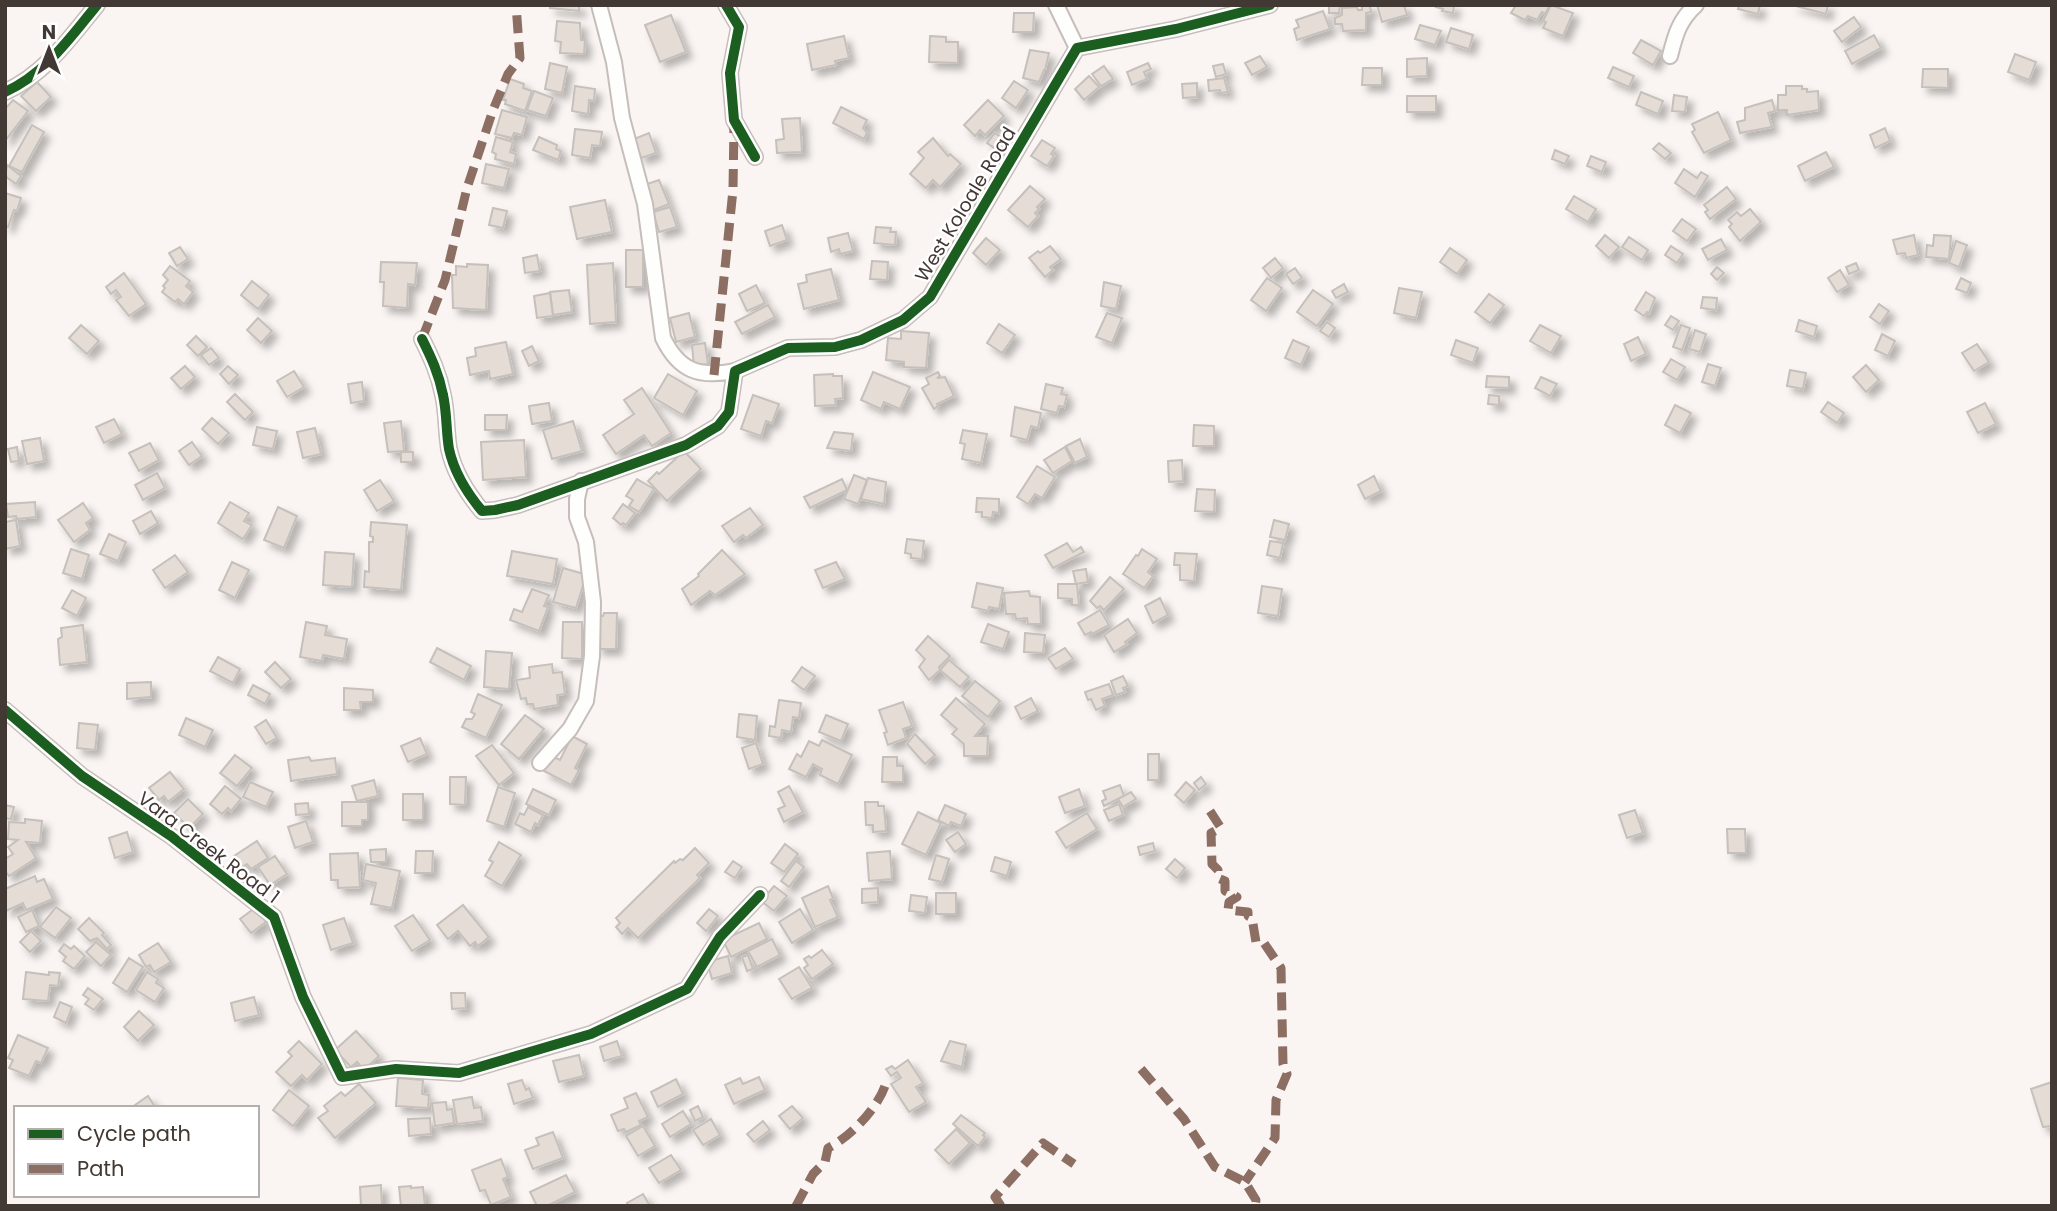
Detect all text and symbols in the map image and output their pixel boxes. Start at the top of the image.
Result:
north arrow [14,14,84,84]
text: N [42,19,56,46]
street label: West Koloale Road [908,122,1022,287]
street label: Vara Creek Road 1 [132,785,285,910]
legend [14,1106,259,1197]
text: Cycle path [77,1119,191,1148]
text: Path [77,1154,124,1183]

